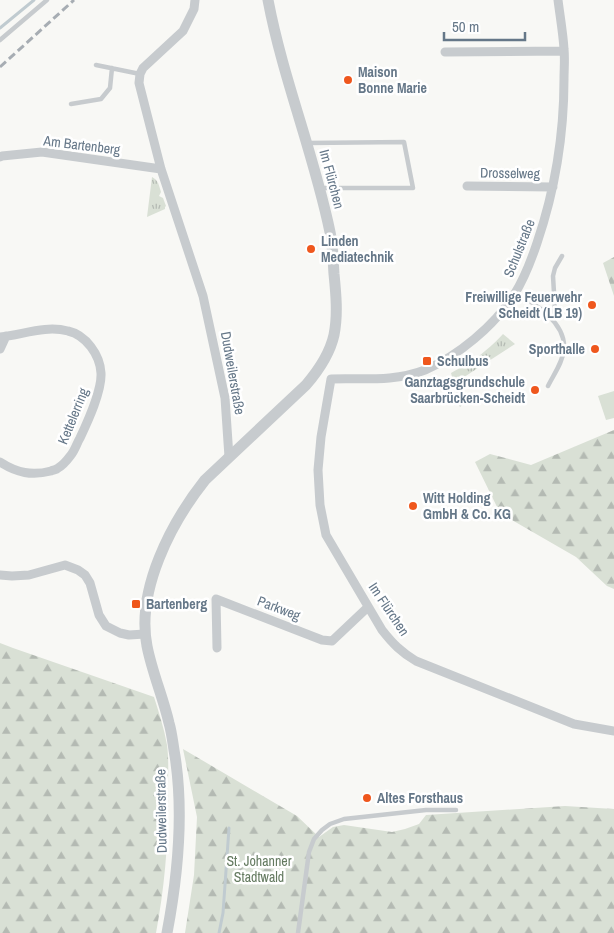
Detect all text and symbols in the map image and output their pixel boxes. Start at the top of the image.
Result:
scale bar [444,10,525,42]
text: 50 m [452,16,479,37]
place label: Maison Bonne Marie [358,63,427,97]
marker: Maison Bonne Marie [342,74,354,86]
street label: Am Bartenberg [42,131,122,159]
street label: Im Flürchen [315,147,349,211]
street label: Drosselweg [480,163,541,183]
street label: Schulstraße [499,216,539,280]
place label: Linden Mediatechnik [321,232,394,266]
marker: Linden Mediatechnik [305,243,317,255]
place label: Freiwillige Feuerwehr Scheidt (LB 19) [465,288,583,322]
marker: Freiwillige Feuerwehr Scheidt (LB 19) [586,299,598,311]
street label: Dudweilerstraße [217,330,249,416]
place label: Sporthalle [529,340,585,358]
marker: Sporthalle [589,343,601,355]
place label: Schulbus [437,352,489,370]
marker: Schulbus [421,355,433,367]
place label: Ganztagsgrundschule Saarbrücken-Scheidt [404,373,525,407]
marker: Ganztagsgrundschule Saarbrücken-Scheidt [529,384,541,396]
street label: Kettelerring [54,385,93,447]
place label: Witt Holding GmbH & Co. KG [423,489,511,523]
marker: Witt Holding GmbH & Co. KG [407,500,419,512]
street label: Im Flürchen [365,579,413,639]
street label: Parkweg [255,592,304,625]
place label: Bartenberg [146,595,207,613]
marker: Bartenberg [130,598,142,610]
street label: Dudweilerstraße [151,769,171,853]
place label: Altes Forsthaus [377,789,463,807]
marker: Altes Forsthaus [361,792,373,804]
park label: St. Johanner Stadtwald [226,852,292,886]

